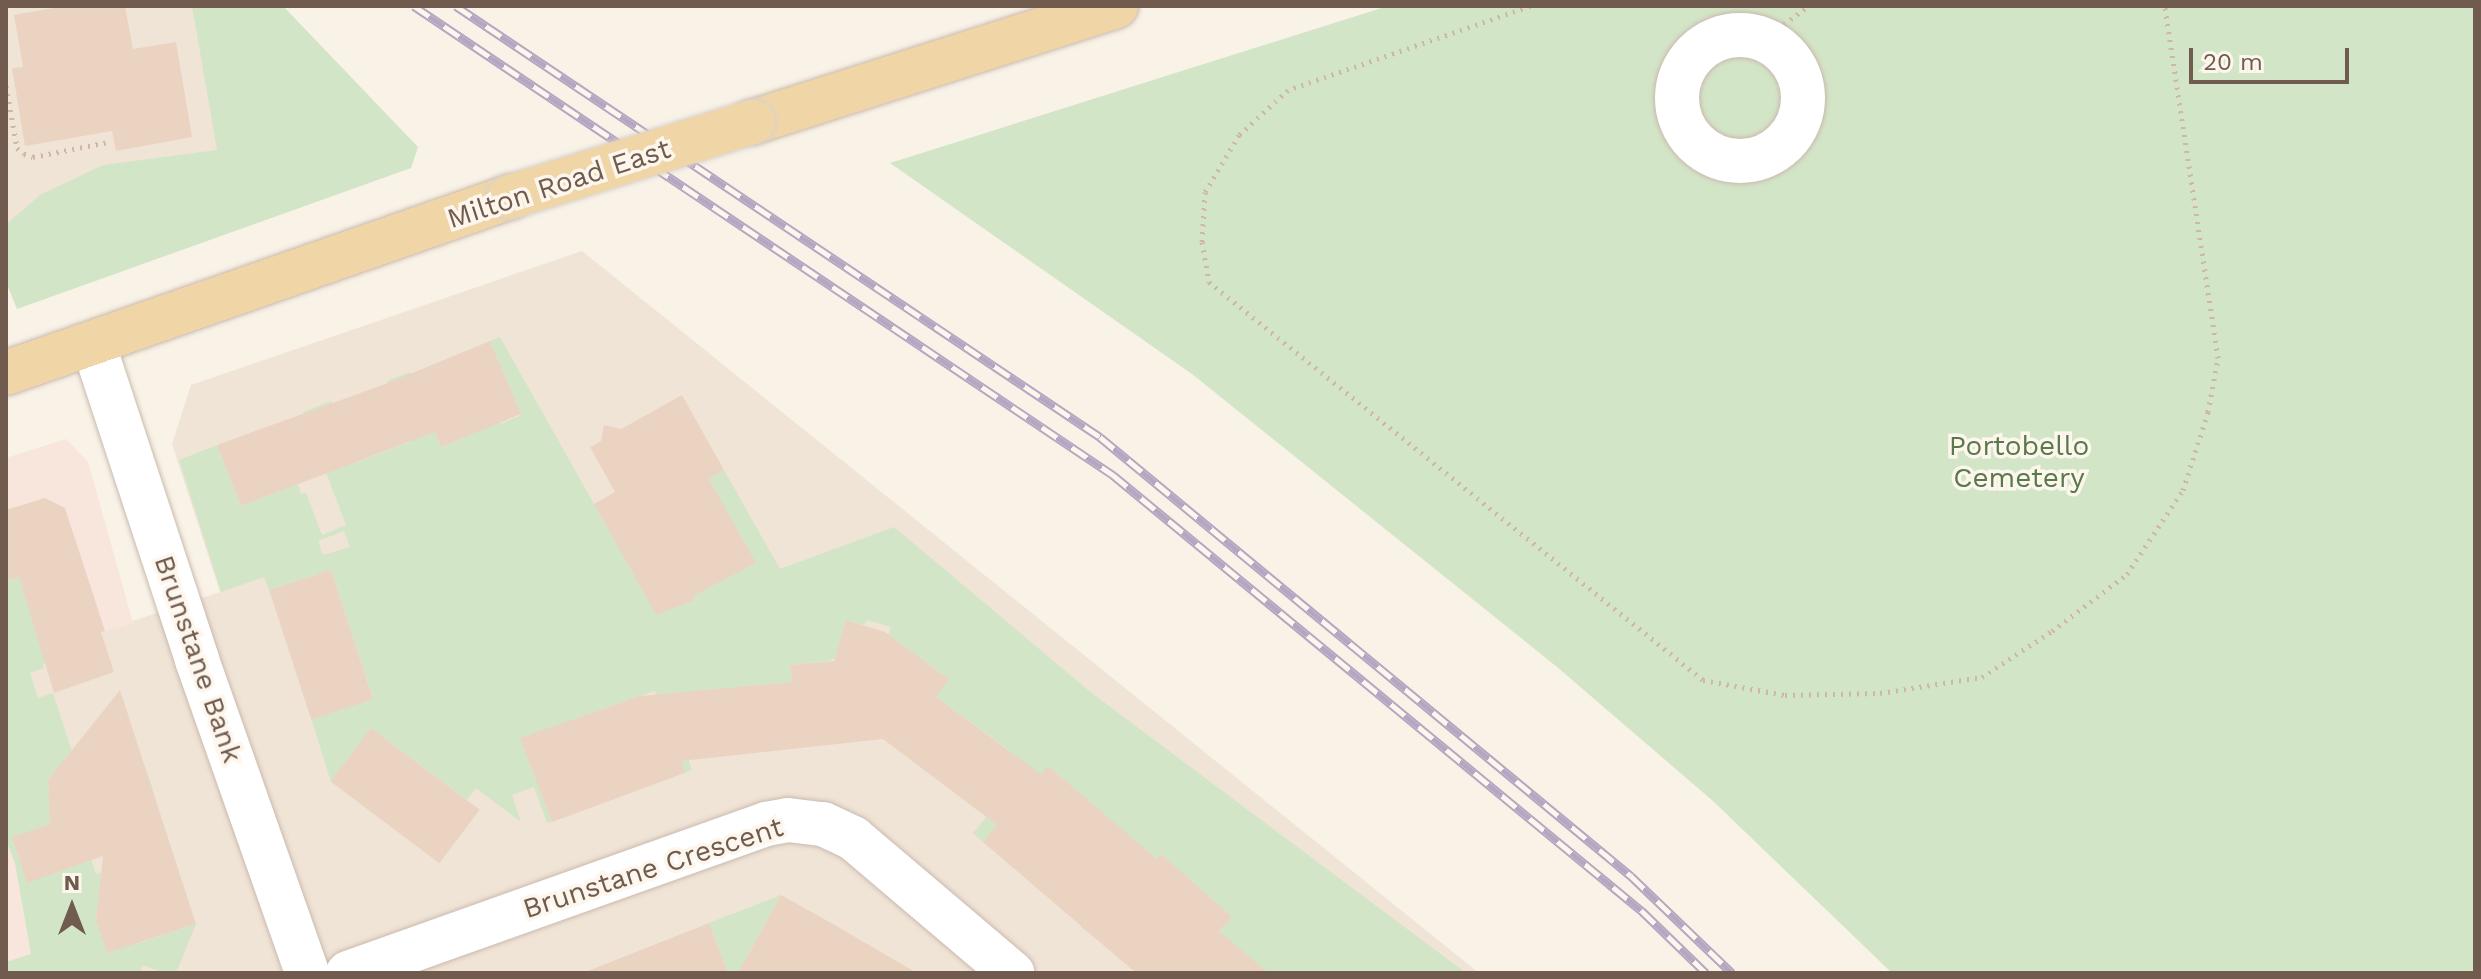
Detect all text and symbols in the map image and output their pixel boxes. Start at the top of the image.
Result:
scale bar [2193,32,2353,82]
text: 20 m [2203,48,2263,76]
street label: Milton Road East [443,132,675,236]
park label: Portobello Cemetery [1949,429,2089,495]
street label: Brunstane Bank [147,551,249,767]
street label: Brunstane Crescent [519,810,787,926]
north arrow [32,867,112,947]
text: N [64,870,80,895]

